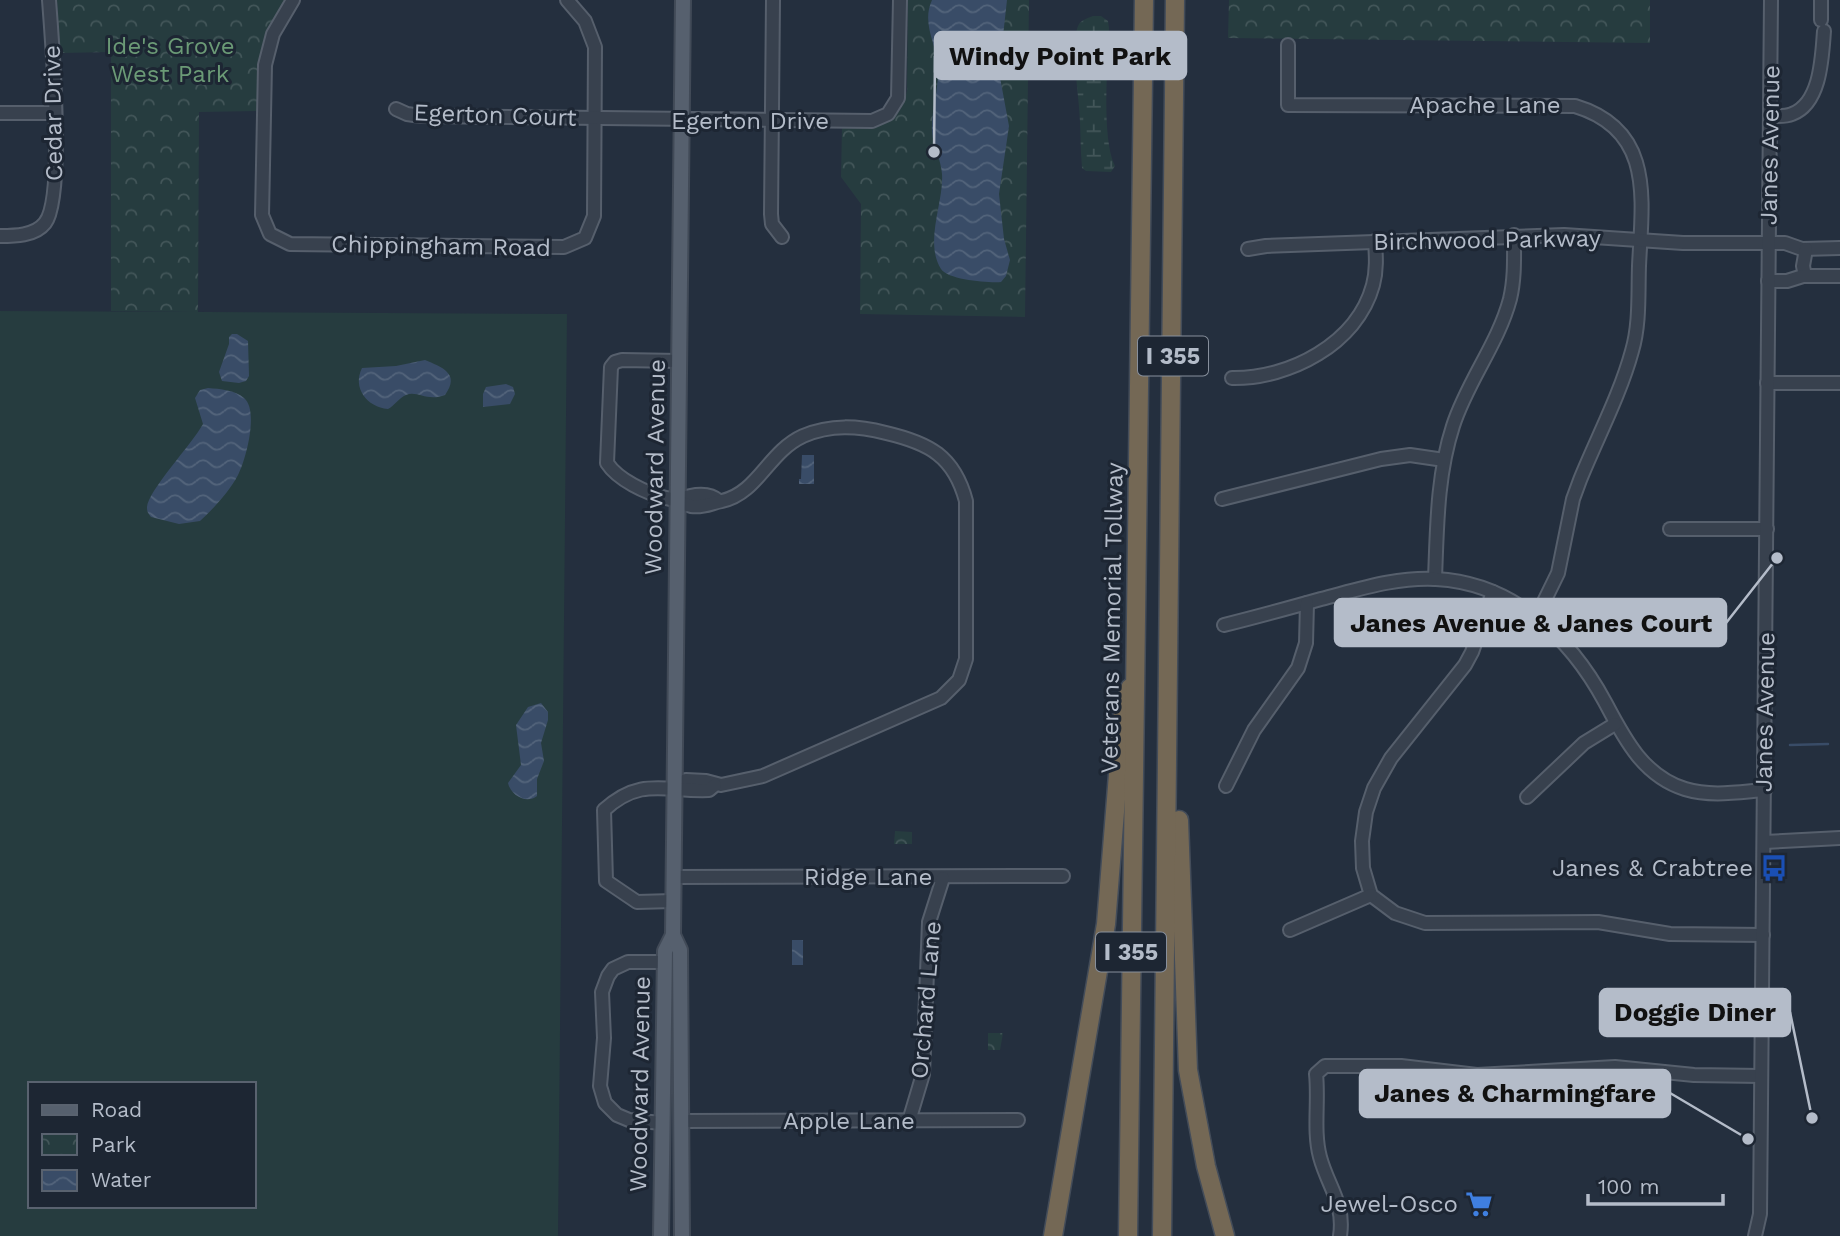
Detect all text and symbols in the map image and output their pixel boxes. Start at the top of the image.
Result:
park label: Ide's Grove West Park [105,32,235,88]
callout: Windy Point Park [935,32,1186,79]
text: Windy Point Park [949,41,1172,71]
street label: Cedar Drive [38,45,68,181]
street label: Janes Avenue [1755,65,1785,225]
street label: Apache Lane [1409,91,1561,119]
street label: Egerton Court [413,98,577,132]
street label: Egerton Drive [671,107,829,135]
street label: Birchwood Parkway [1373,224,1602,256]
street label: Chippingham Road [331,230,551,262]
road number: I 355 [1138,336,1208,376]
street label: Woodward Avenue [639,359,671,575]
street label: Veterans Memorial Tollway [1095,461,1129,774]
callout: Janes Avenue & Janes Court [1335,599,1726,646]
text: Janes Avenue & Janes Court [1350,608,1713,638]
street label: Janes Avenue [1750,632,1780,792]
bus stop icon: Janes & Crabtree [1759,853,1789,883]
place label: Janes & Crabtree [1552,854,1753,882]
street label: Ridge Lane [804,863,932,891]
street label: Orchard Lane [905,920,947,1080]
road number: I 355 [1096,932,1166,972]
street label: Woodward Avenue [624,976,656,1192]
callout: Doggie Diner [1600,989,1790,1036]
text: Doggie Diner [1614,997,1777,1027]
callout: Janes & Charmingfare [1360,1070,1670,1117]
text: Janes & Charmingfare [1374,1078,1656,1108]
legend [28,1082,256,1208]
text: Road [91,1097,142,1122]
street label: Apple Lane [783,1107,915,1135]
text: Park [91,1132,136,1157]
scale bar [1588,1162,1723,1206]
text: Water [91,1167,152,1192]
text: 100 m [1598,1174,1660,1199]
supermarket icon: Jewel-Osco [1464,1189,1494,1219]
place label: Jewel-Osco [1321,1190,1458,1218]

